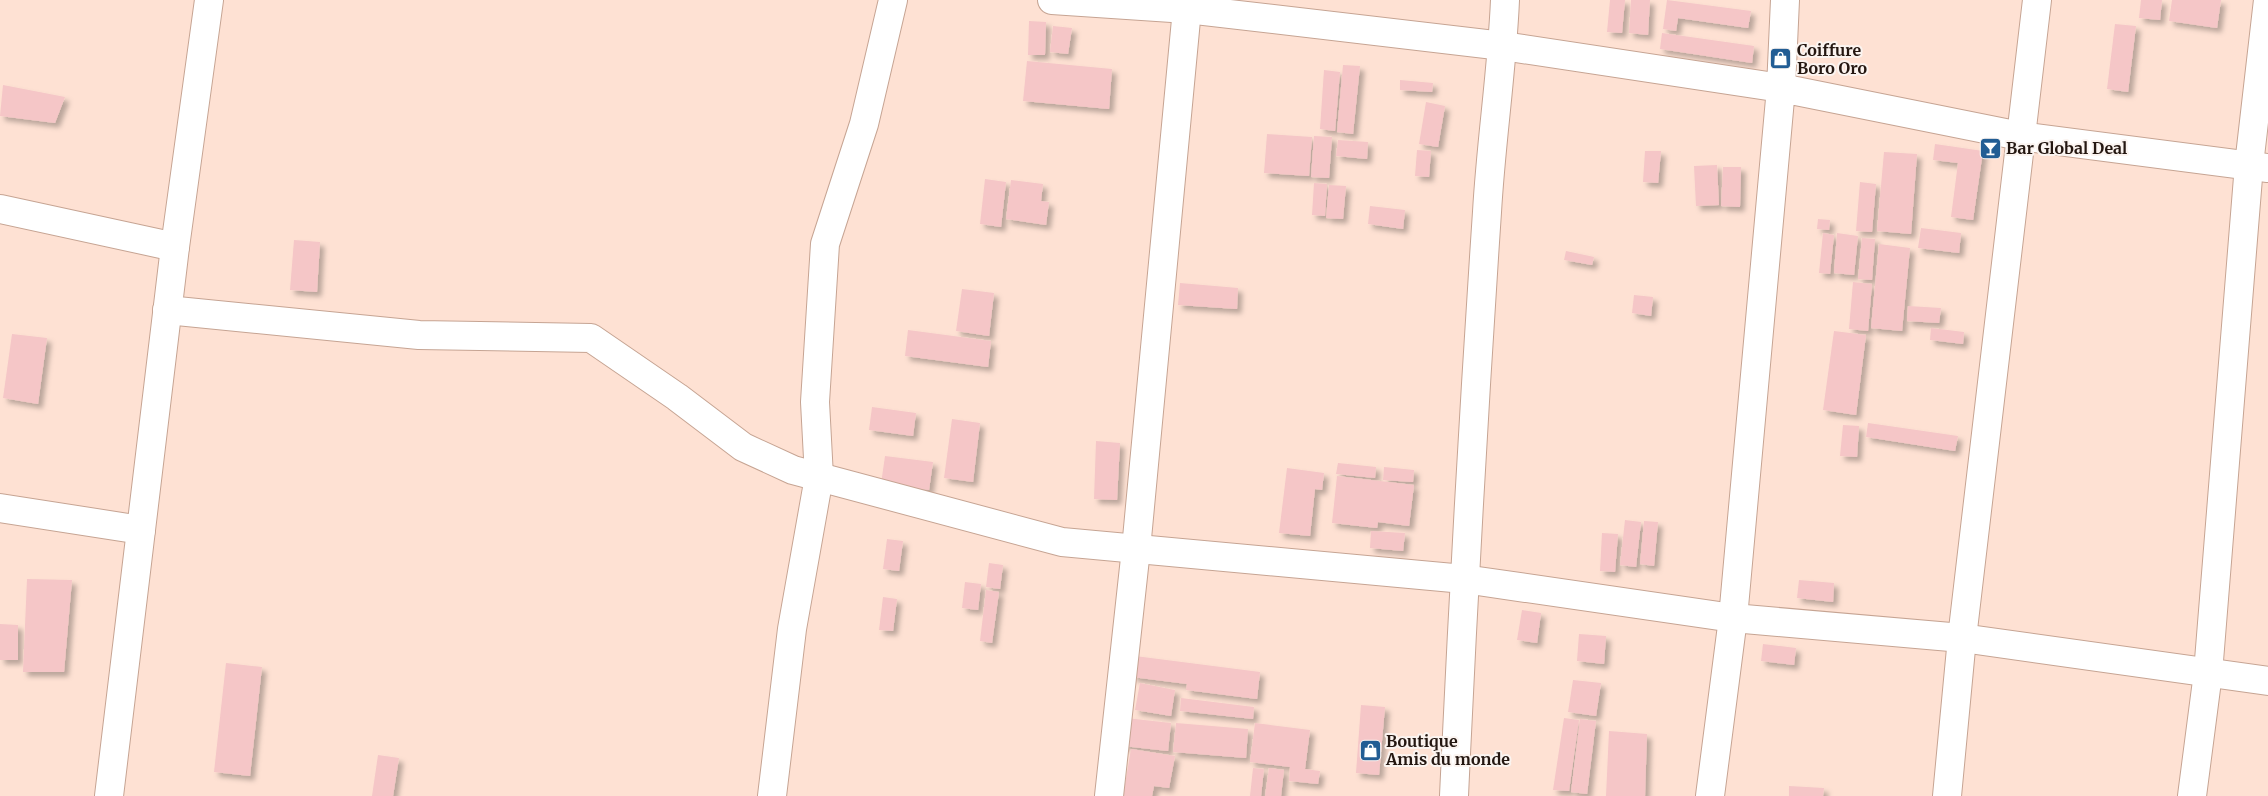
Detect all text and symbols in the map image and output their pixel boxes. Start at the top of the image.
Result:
place label: Coiffure Boro Oro [1797,40,1867,78]
shop icon: Coiffure Boro Oro [1769,47,1793,71]
bar icon: Bar Global Deal [1978,136,2002,160]
place label: Bar Global Deal [2006,138,2127,158]
place label: Boutique Amis du monde [1385,731,1510,769]
shop icon: Boutique Amis du monde [1358,738,1382,762]

